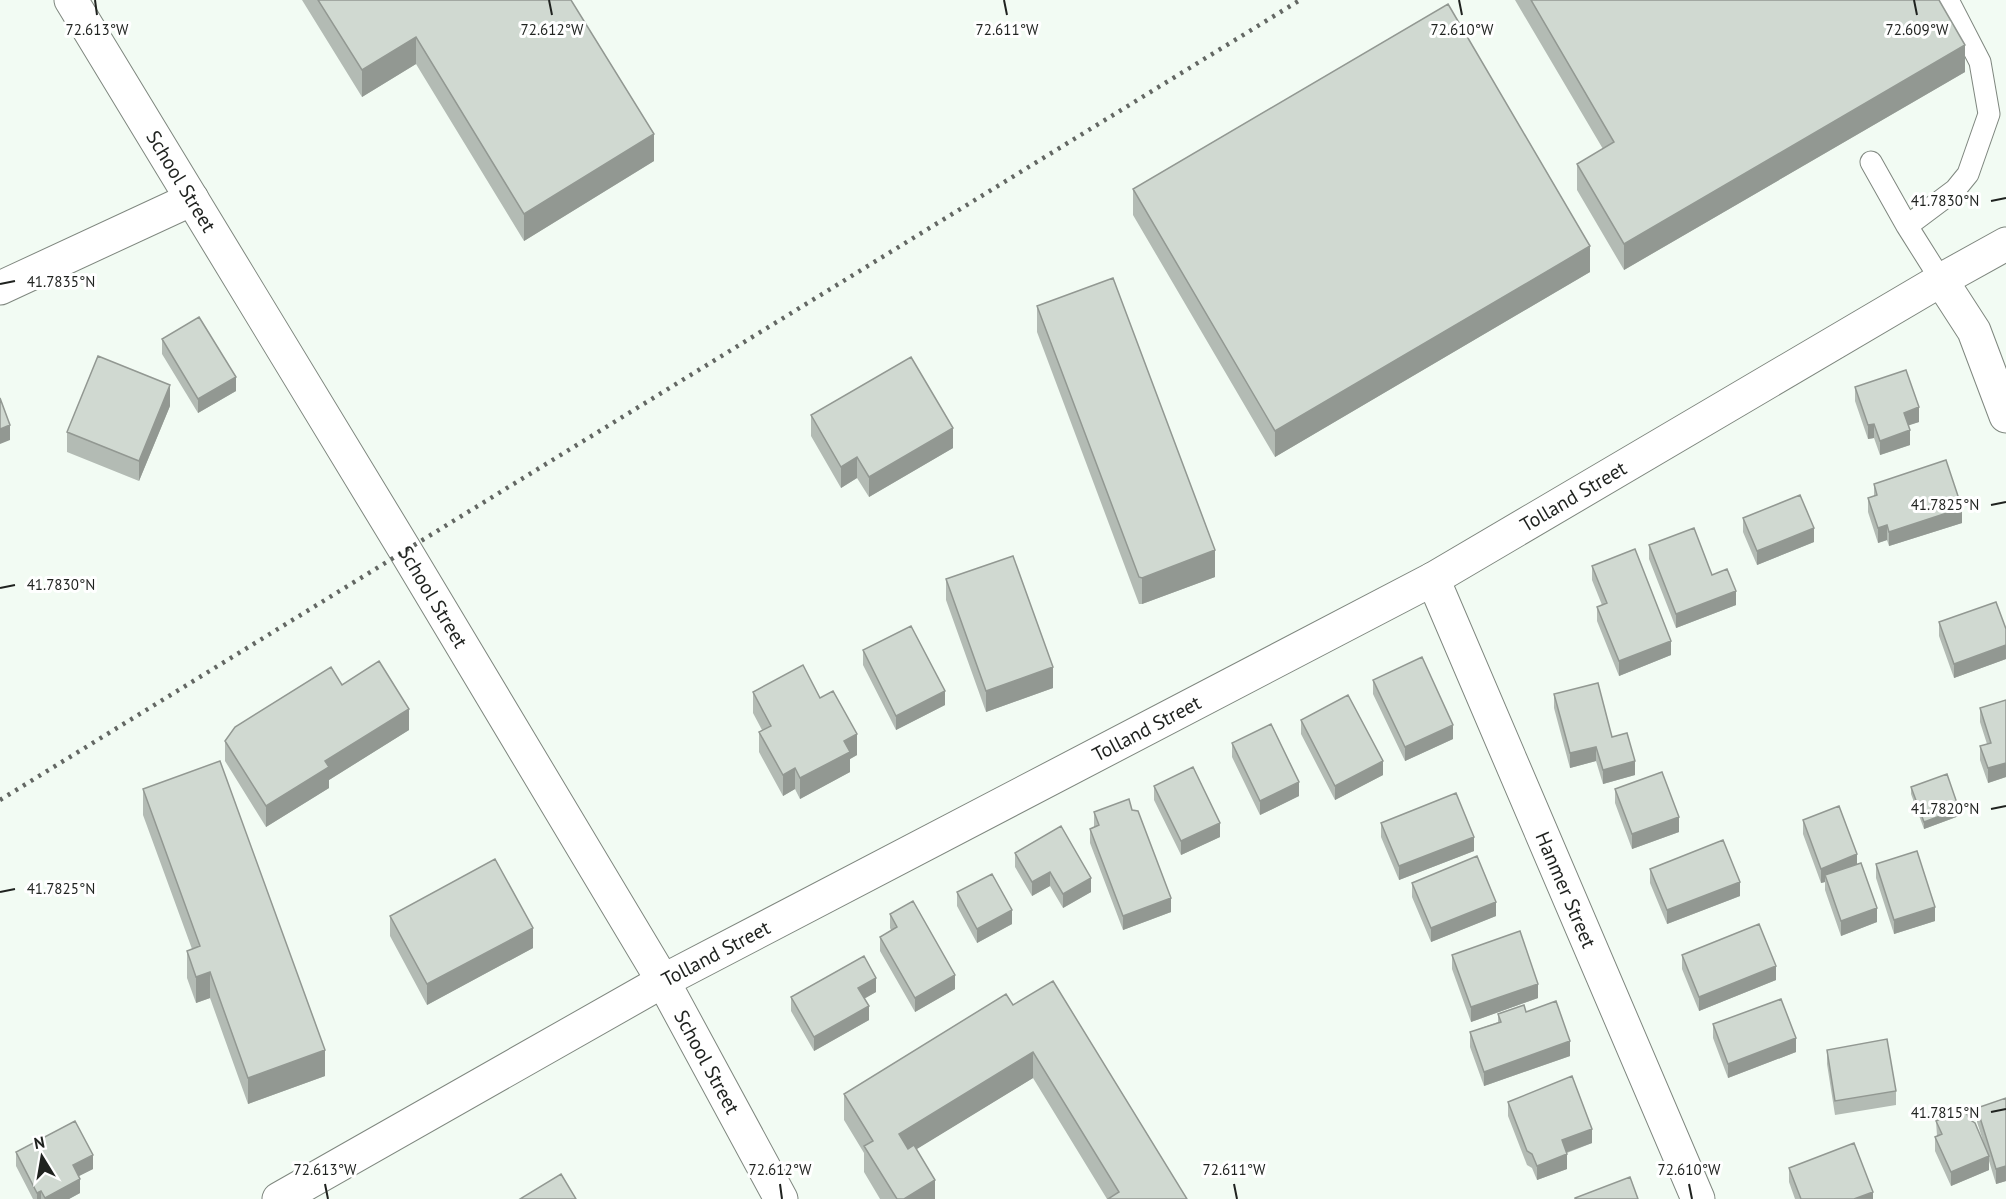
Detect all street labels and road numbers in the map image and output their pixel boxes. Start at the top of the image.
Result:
street label: School Street [140,126,222,237]
street label: Tolland Street [1515,455,1631,538]
street label: School Street [392,541,474,653]
street label: Tolland Street [1088,689,1205,768]
street label: Hanmer Street [1530,828,1602,952]
street label: Tolland Street [657,914,775,993]
street label: School Street [668,1006,746,1119]

